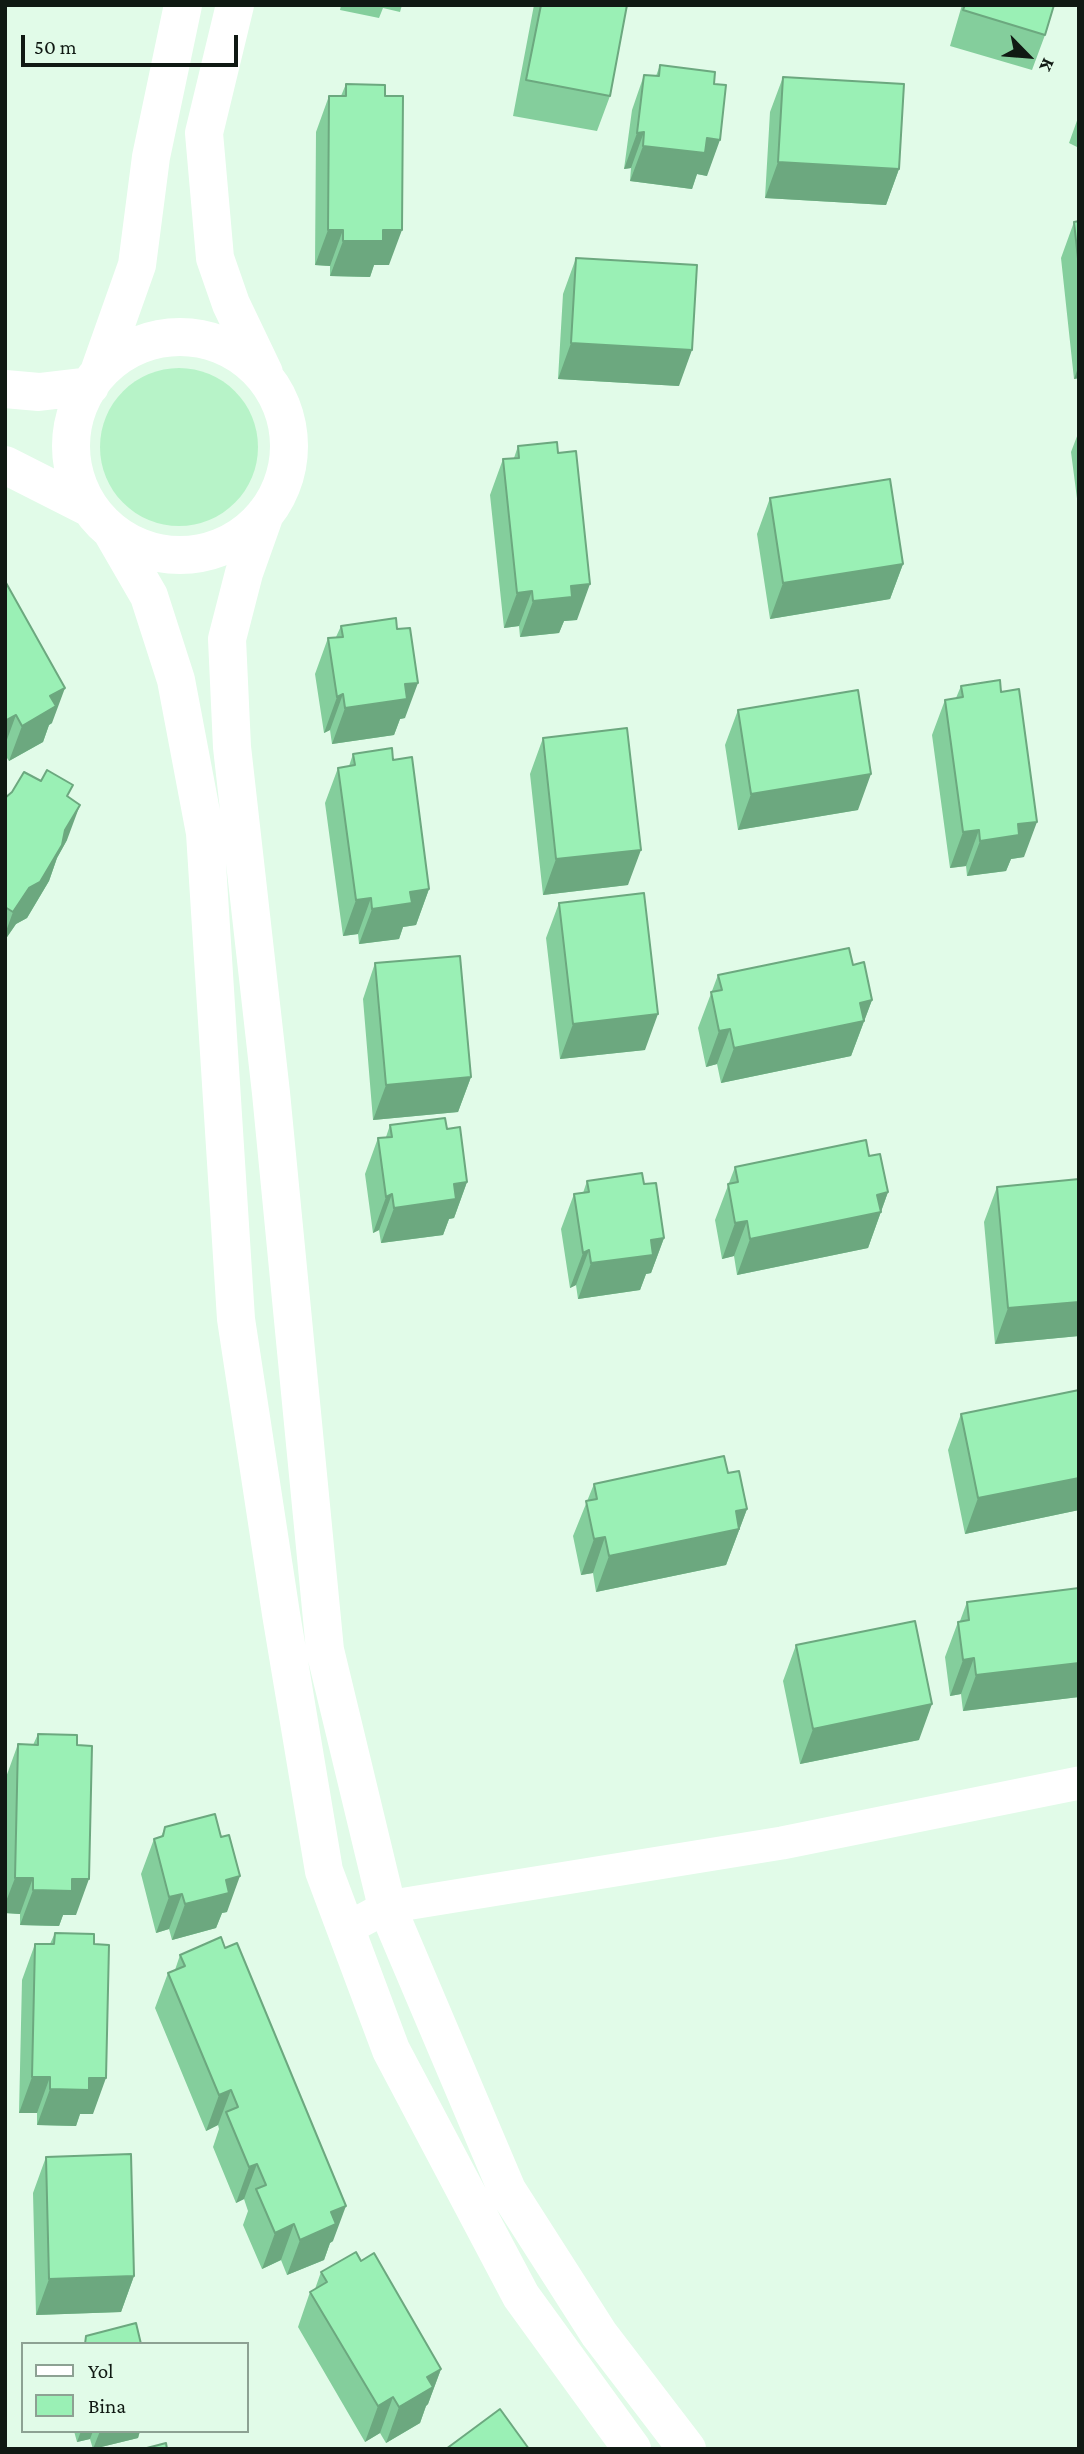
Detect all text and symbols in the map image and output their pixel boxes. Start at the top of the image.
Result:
scale bar [24,21,242,65]
north arrow [993,21,1063,91]
text: 50 m [34,35,77,59]
text: K [1035,55,1060,75]
legend [21,2342,248,2433]
text: Yol [88,2359,114,2383]
text: Bina [88,2394,126,2418]

